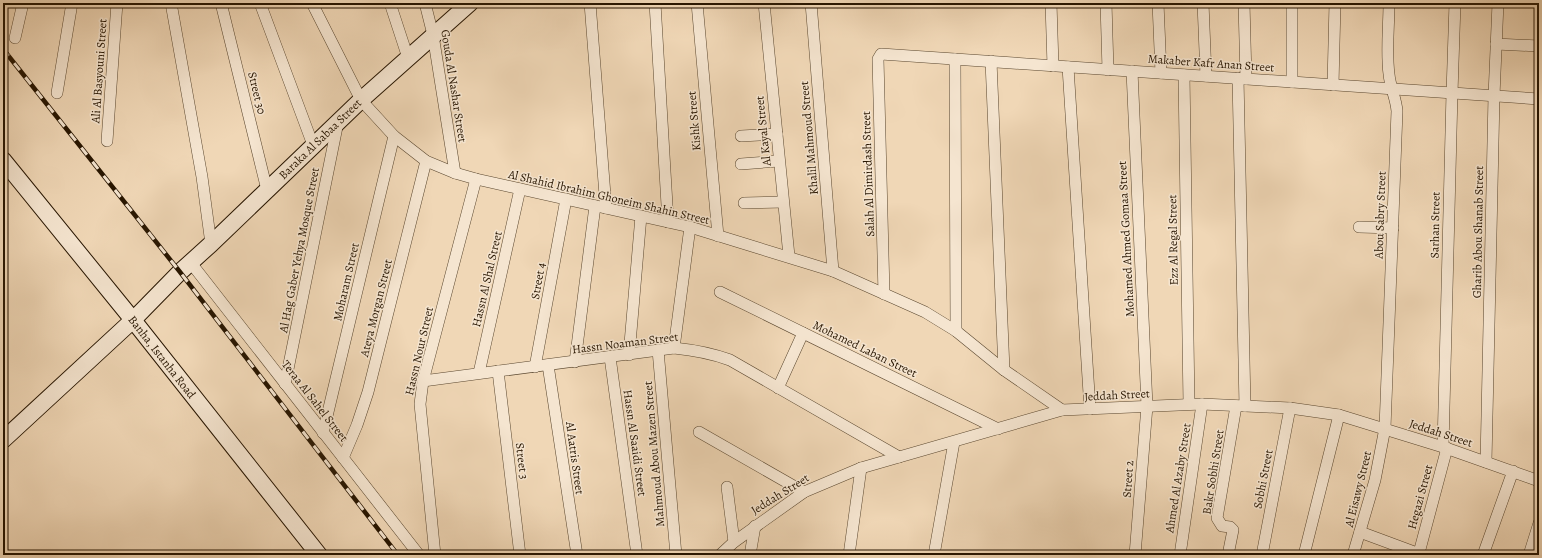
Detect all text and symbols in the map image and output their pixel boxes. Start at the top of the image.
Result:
street label: Ali Al Basyouni Street [87,18,111,125]
street label: Gouda Al Nashar Street [437,28,471,144]
street label: Makaber Kafr Anan Street [1147,51,1275,75]
street label: Street 30 [244,70,270,116]
street label: Khalil Mahmoud Street [796,80,822,195]
street label: Kishk Street [683,90,705,152]
street label: Baraka Al Sabaa Street [275,95,365,183]
street label: Al Kayal Street [751,95,775,168]
street label: Salah Al Dimirdash Street [858,111,878,237]
street label: Mohamed Ahmed Gomaa Street [1114,161,1138,317]
street label: Al Hag Gaber Yehya Mosque Street [275,166,323,335]
street label: Al Shahid Ibrahim Ghoneim Shahin Street [506,166,711,228]
street label: Gharib Abou Shanab Street [1469,166,1487,298]
street label: Abou Sabry Street [1370,171,1390,260]
street label: Sarhan Street [1426,191,1444,259]
street label: Ezz Al Regal Street [1164,194,1182,286]
street label: Hassn Al Shal Street [468,229,506,329]
street label: Moharam Street [329,241,363,323]
street label: Ateya Morgan Street [356,258,396,359]
street label: Street 4 [527,261,549,301]
street label: Hassn Nour Street [401,305,437,397]
street label: Banha, Istanha Road [124,312,200,402]
street label: Mohamed Laban Street [810,317,920,381]
street label: Hassn Noaman Street [571,329,679,357]
street label: Teraa Al Sahel Street [278,357,352,445]
street label: Mahmoud Abou Mazen Street [640,381,668,527]
street label: Jeddah Street [1084,385,1150,405]
street label: Hassn Al Saaidi Street [620,389,650,497]
street label: Jeddah Street [1407,415,1475,451]
street label: Al Aatris Street [562,420,588,495]
street label: Ahmed Al Azaby Street [1161,422,1195,535]
street label: Bakr Sobhi Street [1198,428,1228,516]
street label: Street 3 [512,442,532,480]
street label: Sobhi Street [1249,448,1277,510]
street label: Al Eisawy Street [1341,449,1375,530]
street label: Street 2 [1119,459,1137,498]
street label: Hegazi Street [1404,463,1436,531]
street label: Jeddah Street [748,470,812,518]

